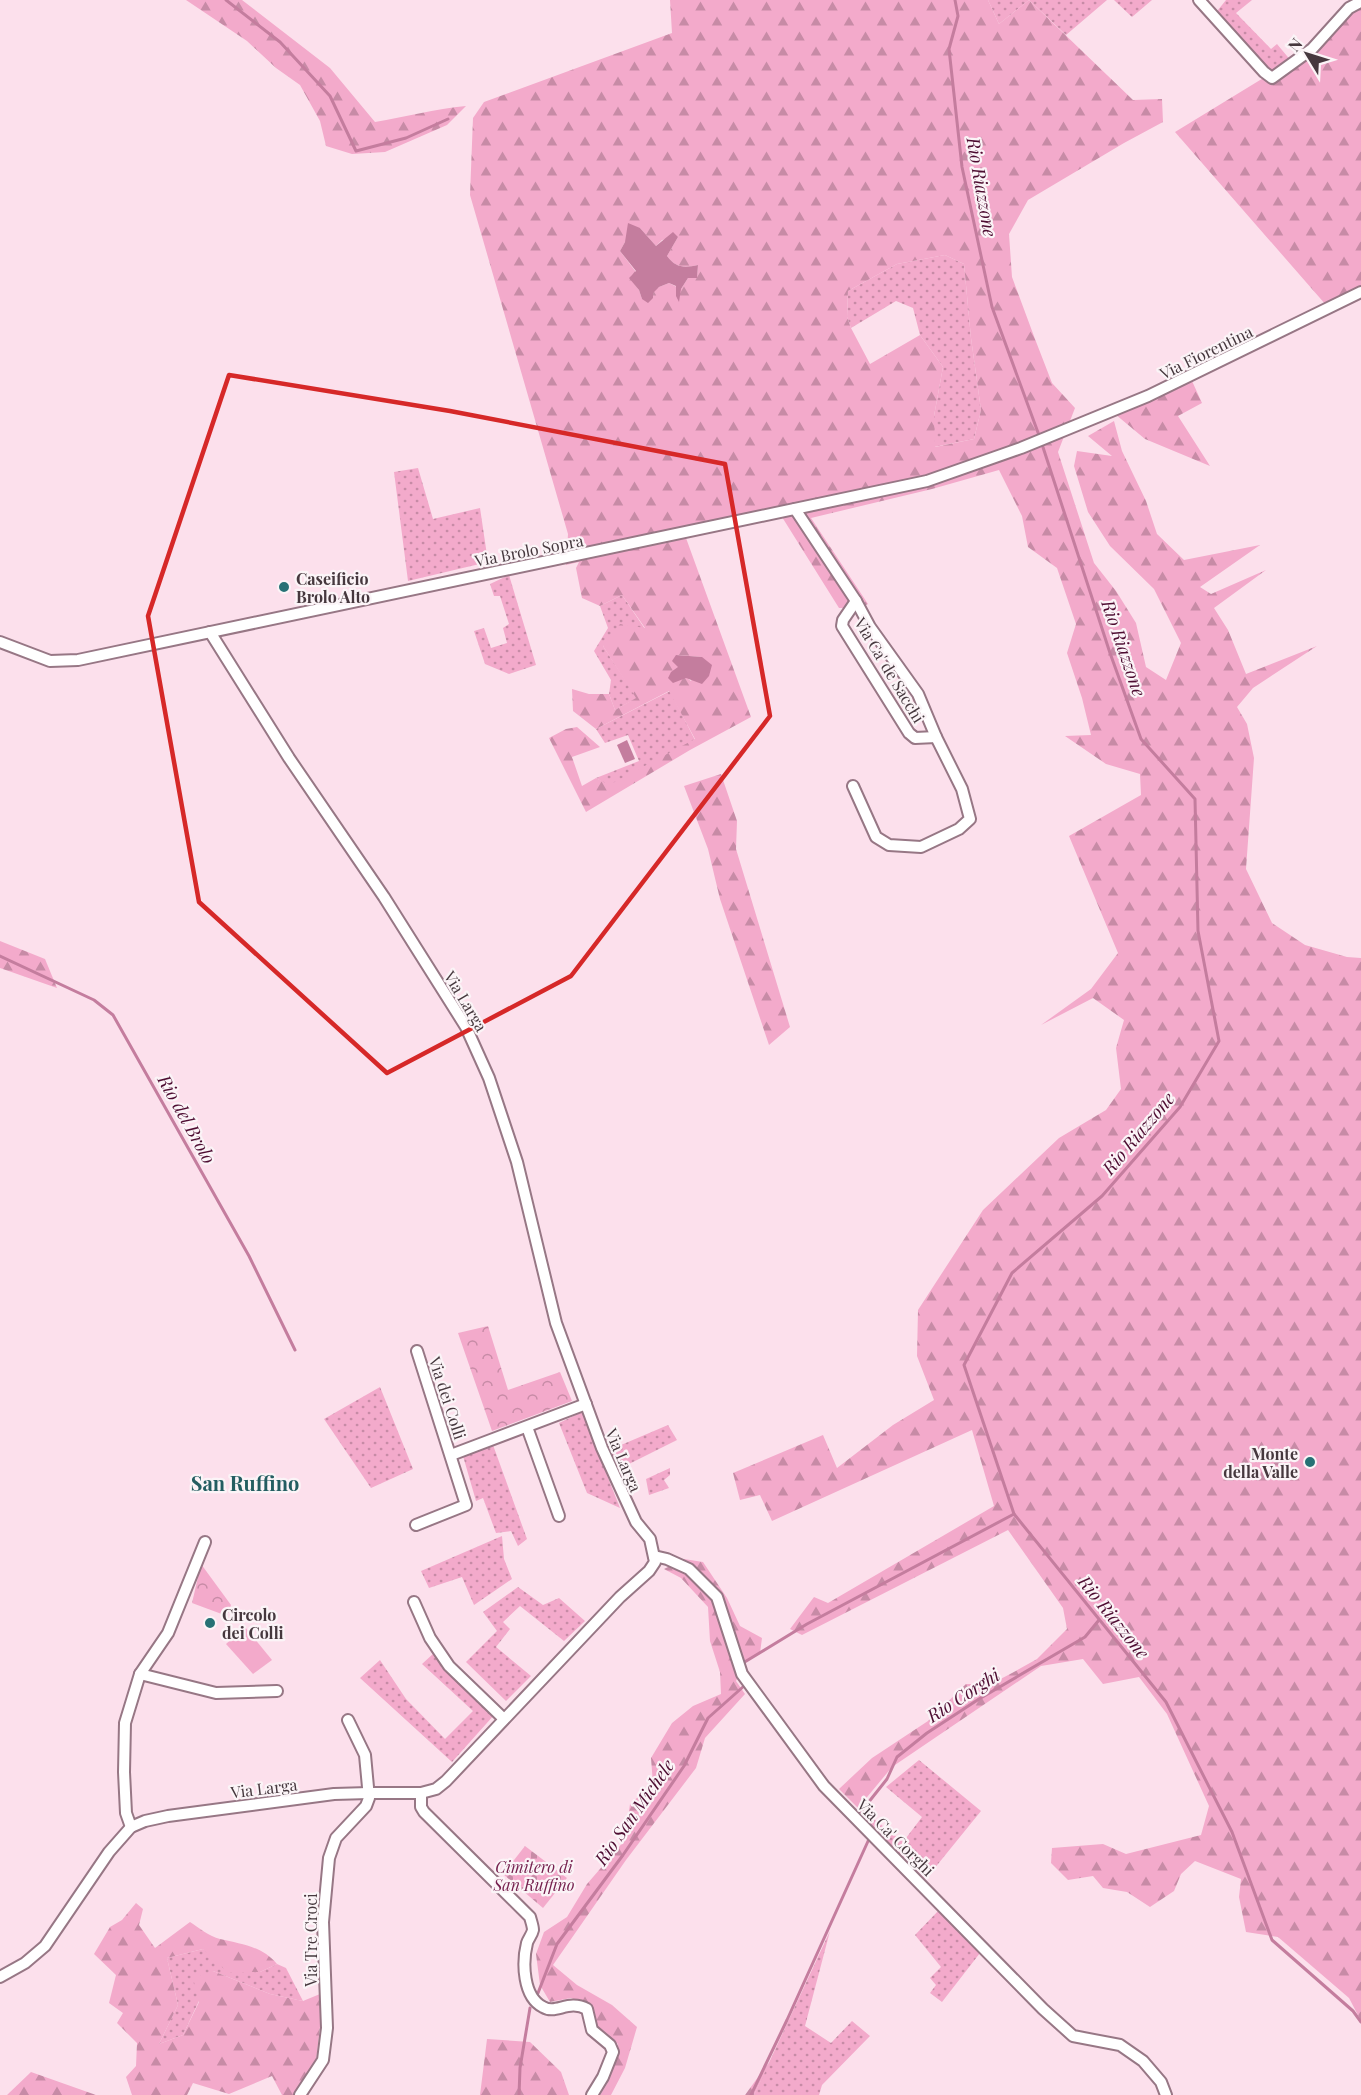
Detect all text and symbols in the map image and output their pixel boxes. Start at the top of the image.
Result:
north arrow [1277,24,1337,84]
text: N [1283,33,1307,55]
water label: Rio Riazzone [961,134,1003,239]
street label: Via Fiorentina [1155,320,1256,384]
street label: Via Brolo Sopra [472,529,585,571]
place label: Caseificio Brolo Alto [296,568,370,607]
marker: Caseificio Brolo Alto [277,580,291,594]
water label: Rio Riazzone [1096,596,1152,700]
street label: Via Ca' de Sacchi [850,613,930,727]
street label: Via Larga [439,966,492,1035]
water label: Rio del Brolo [152,1069,221,1168]
water label: Rio Riazzone [1096,1087,1180,1180]
street label: Via dei Colli [424,1353,471,1442]
street label: Via Larga [601,1424,647,1495]
place label: Monte della Valle [1223,1443,1298,1482]
marker: Monte della Valle [1303,1455,1317,1469]
district label: San Ruffino [191,1469,299,1496]
water label: Rio Riazzone [1072,1570,1155,1664]
place label: Circolo dei Colli [222,1604,284,1643]
marker: Circolo dei Colli [203,1616,217,1630]
water label: Rio Corghi [921,1662,1005,1728]
water label: Rio San Michele [588,1754,680,1870]
street label: Via Larga [229,1774,298,1803]
street label: Via Ca' Corghi [852,1793,939,1880]
park label: Cimitero di San Ruffino [492,1856,575,1895]
street label: Via Tre Croci [300,1893,321,1988]

